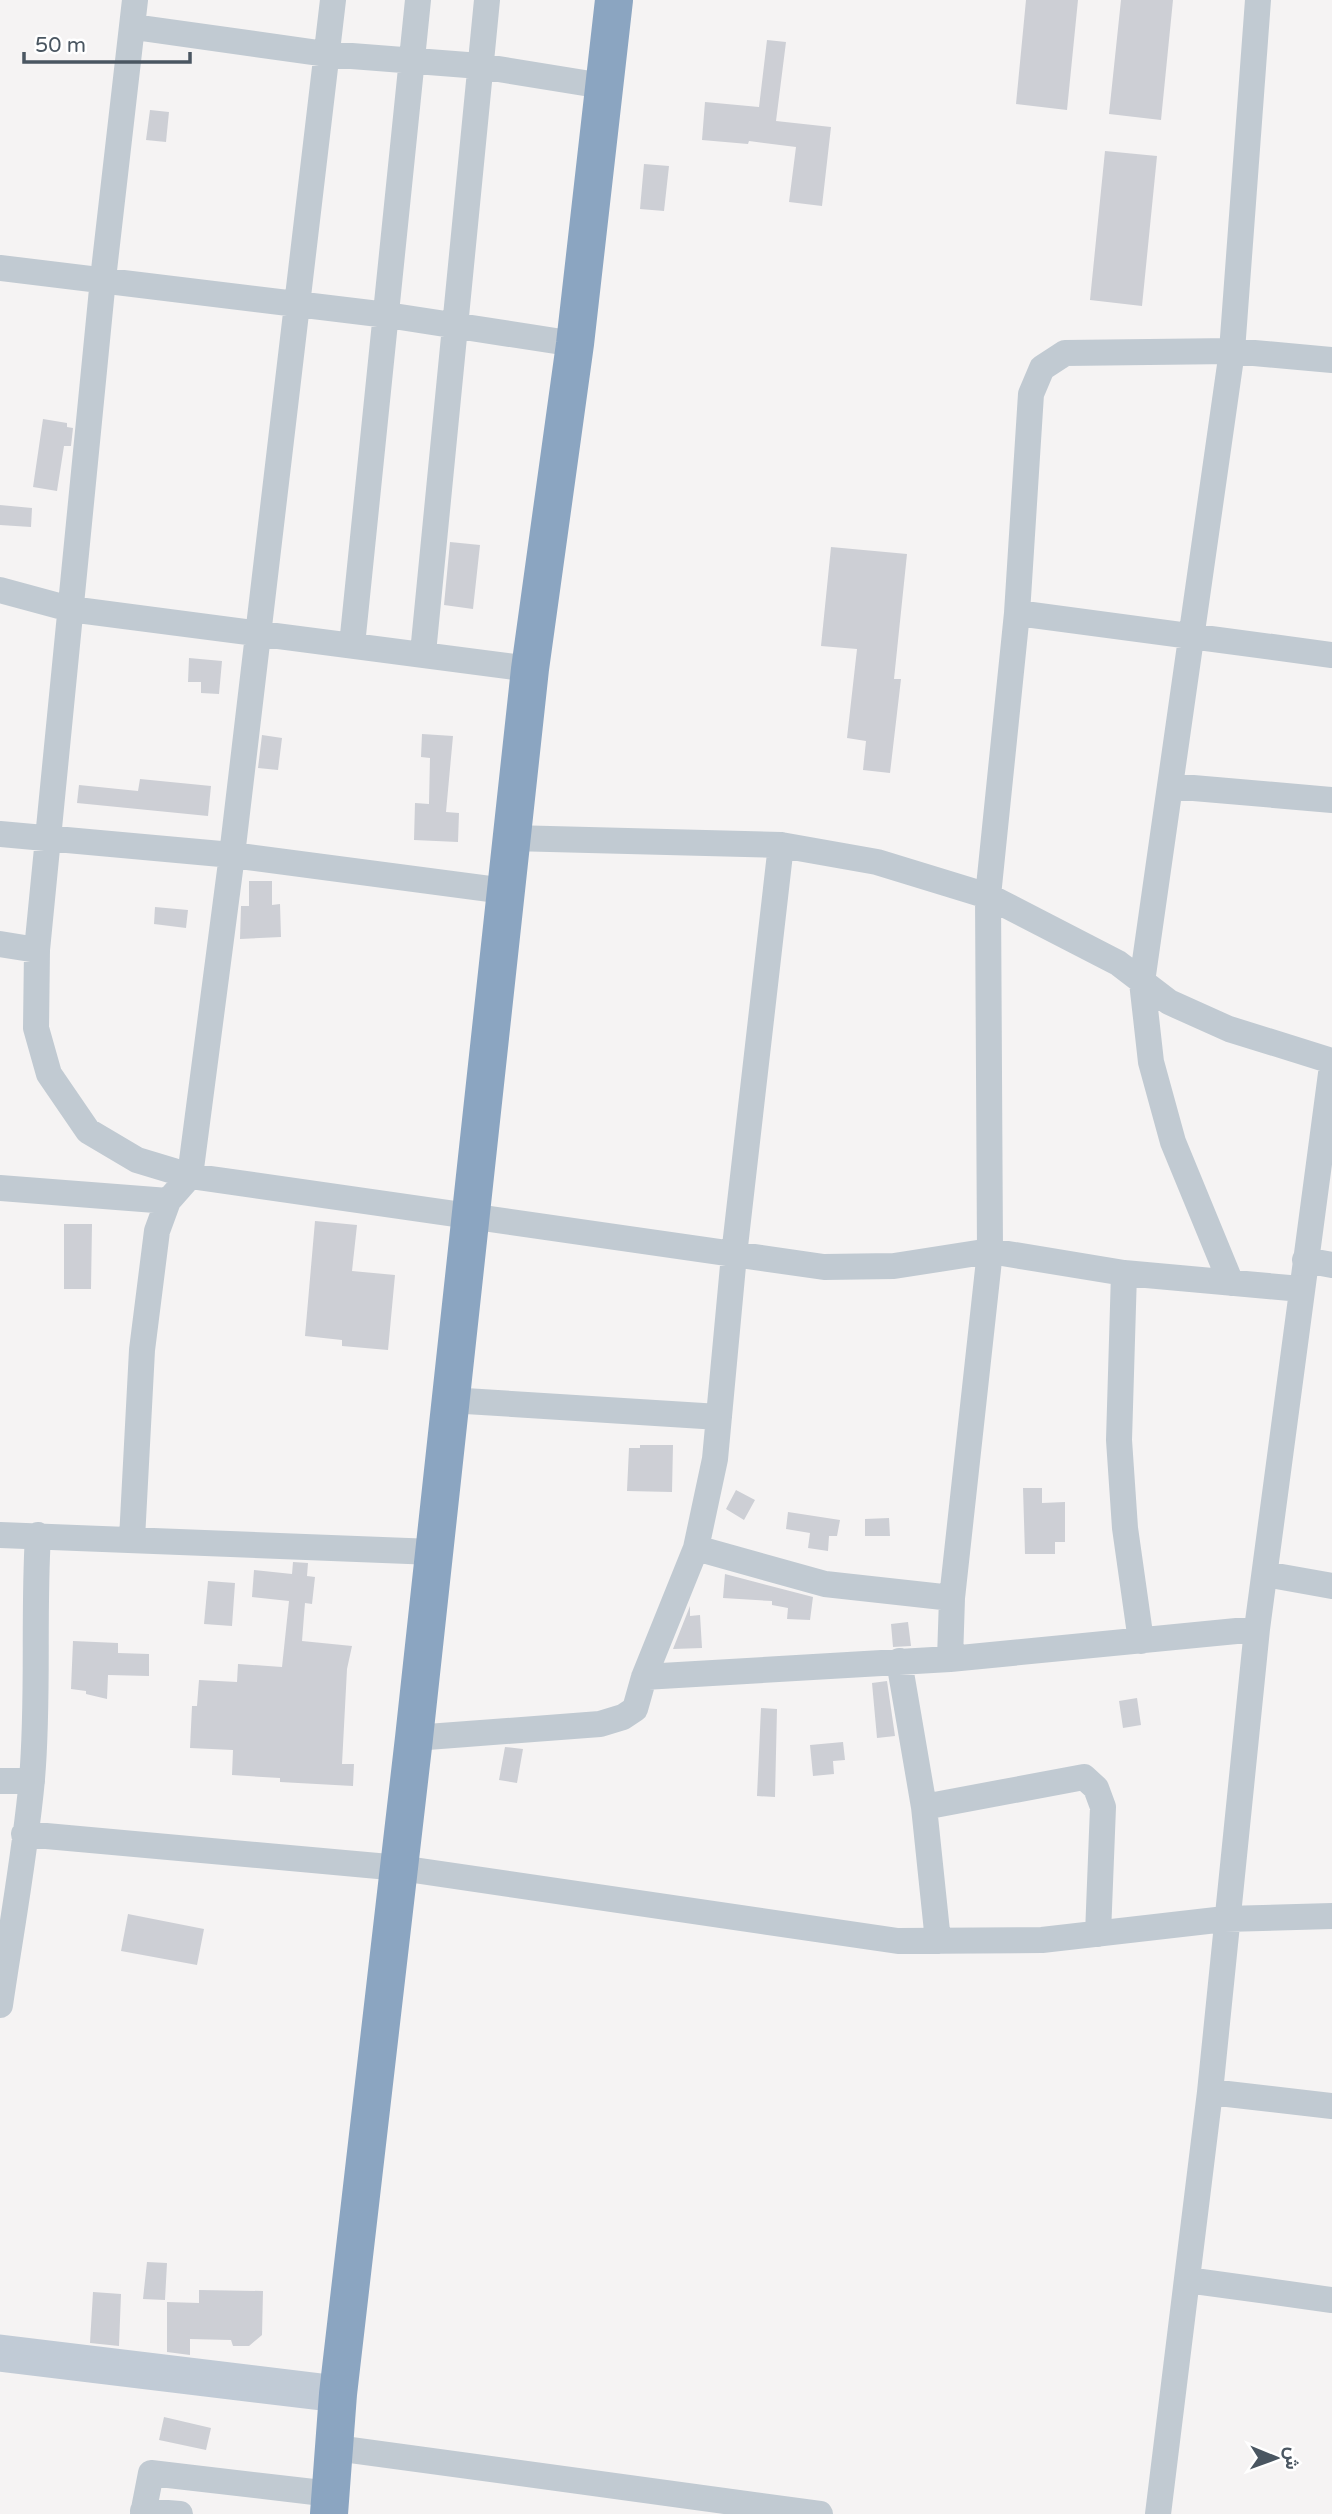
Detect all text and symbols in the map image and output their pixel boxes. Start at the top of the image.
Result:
scale bar [24,21,191,65]
text: 50 m [35,33,86,58]
north arrow [1241,2423,1311,2493]
text: ش [1281,2447,1303,2470]

